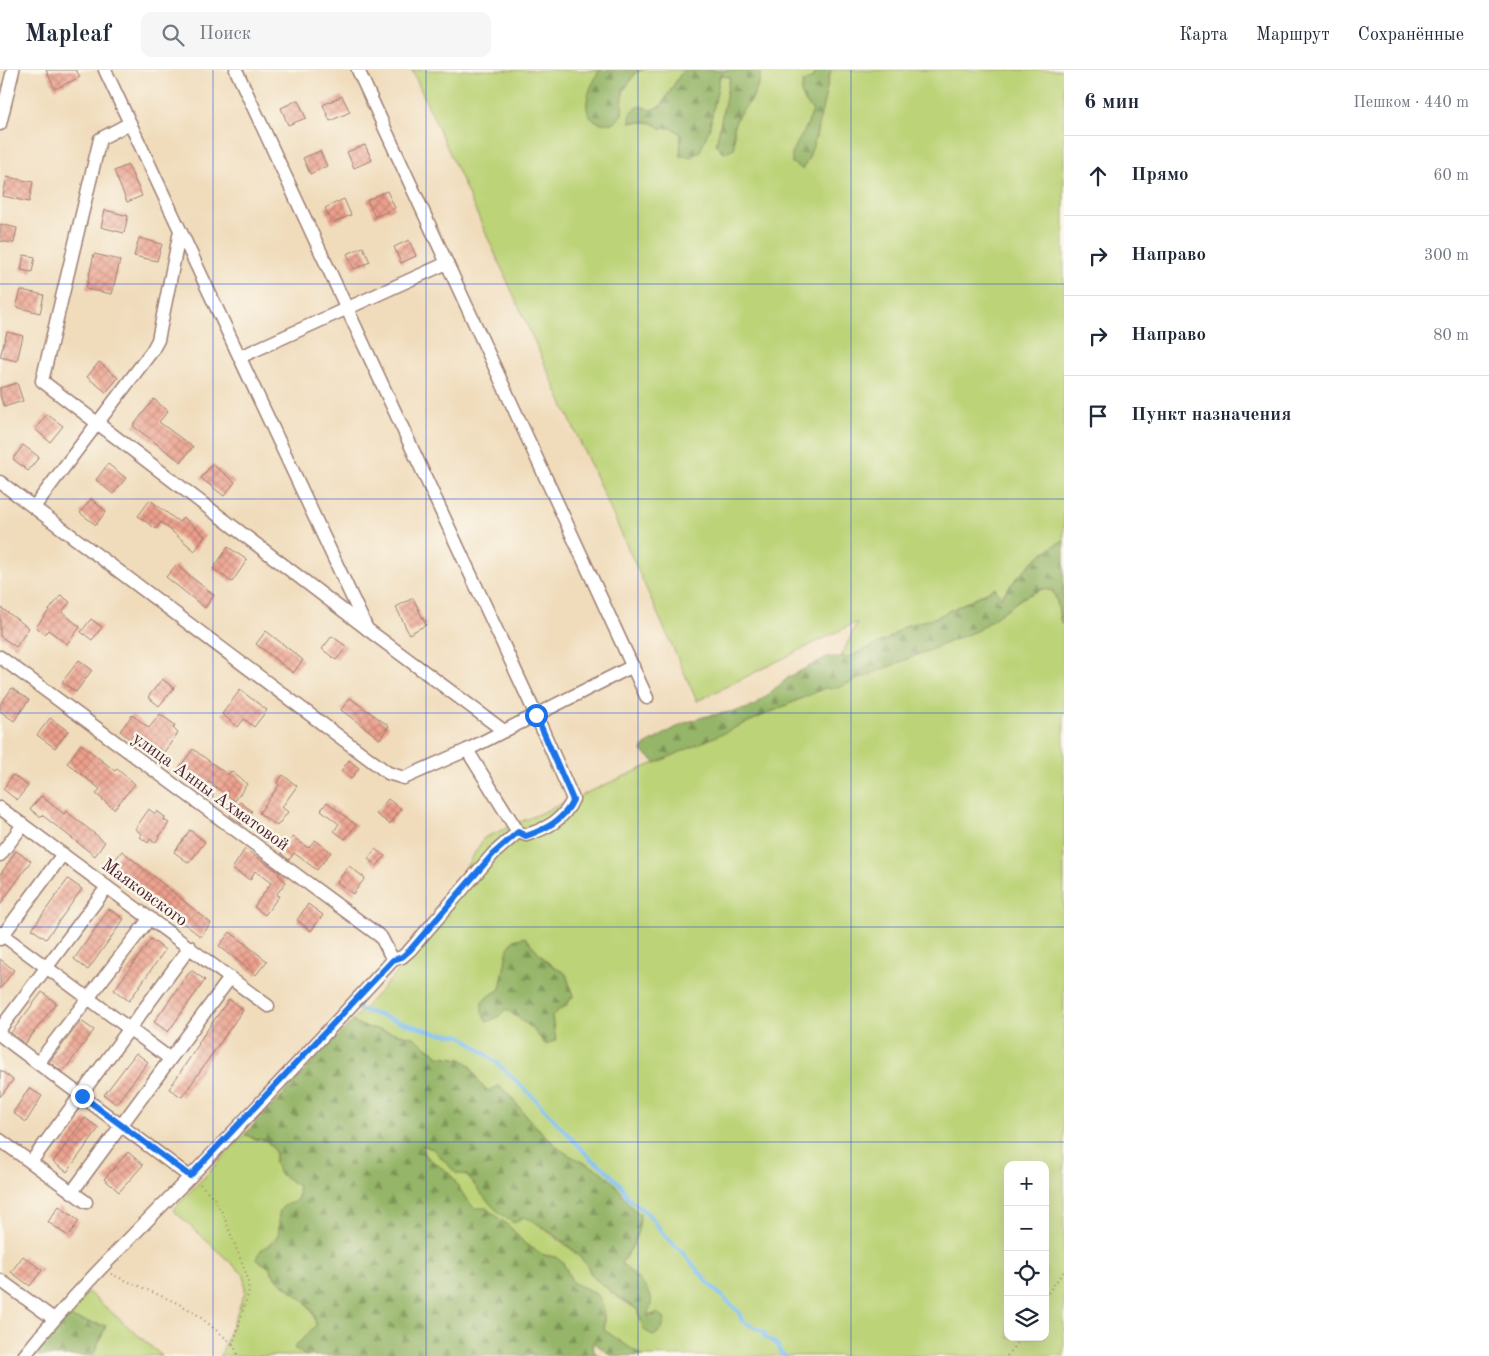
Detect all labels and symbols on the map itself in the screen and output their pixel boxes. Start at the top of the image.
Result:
route start [525,704,548,727]
street label: улица Анны Ахматовой [129,729,292,854]
street label: Маяковского [98,856,191,930]
route end [71,1085,94,1108]

